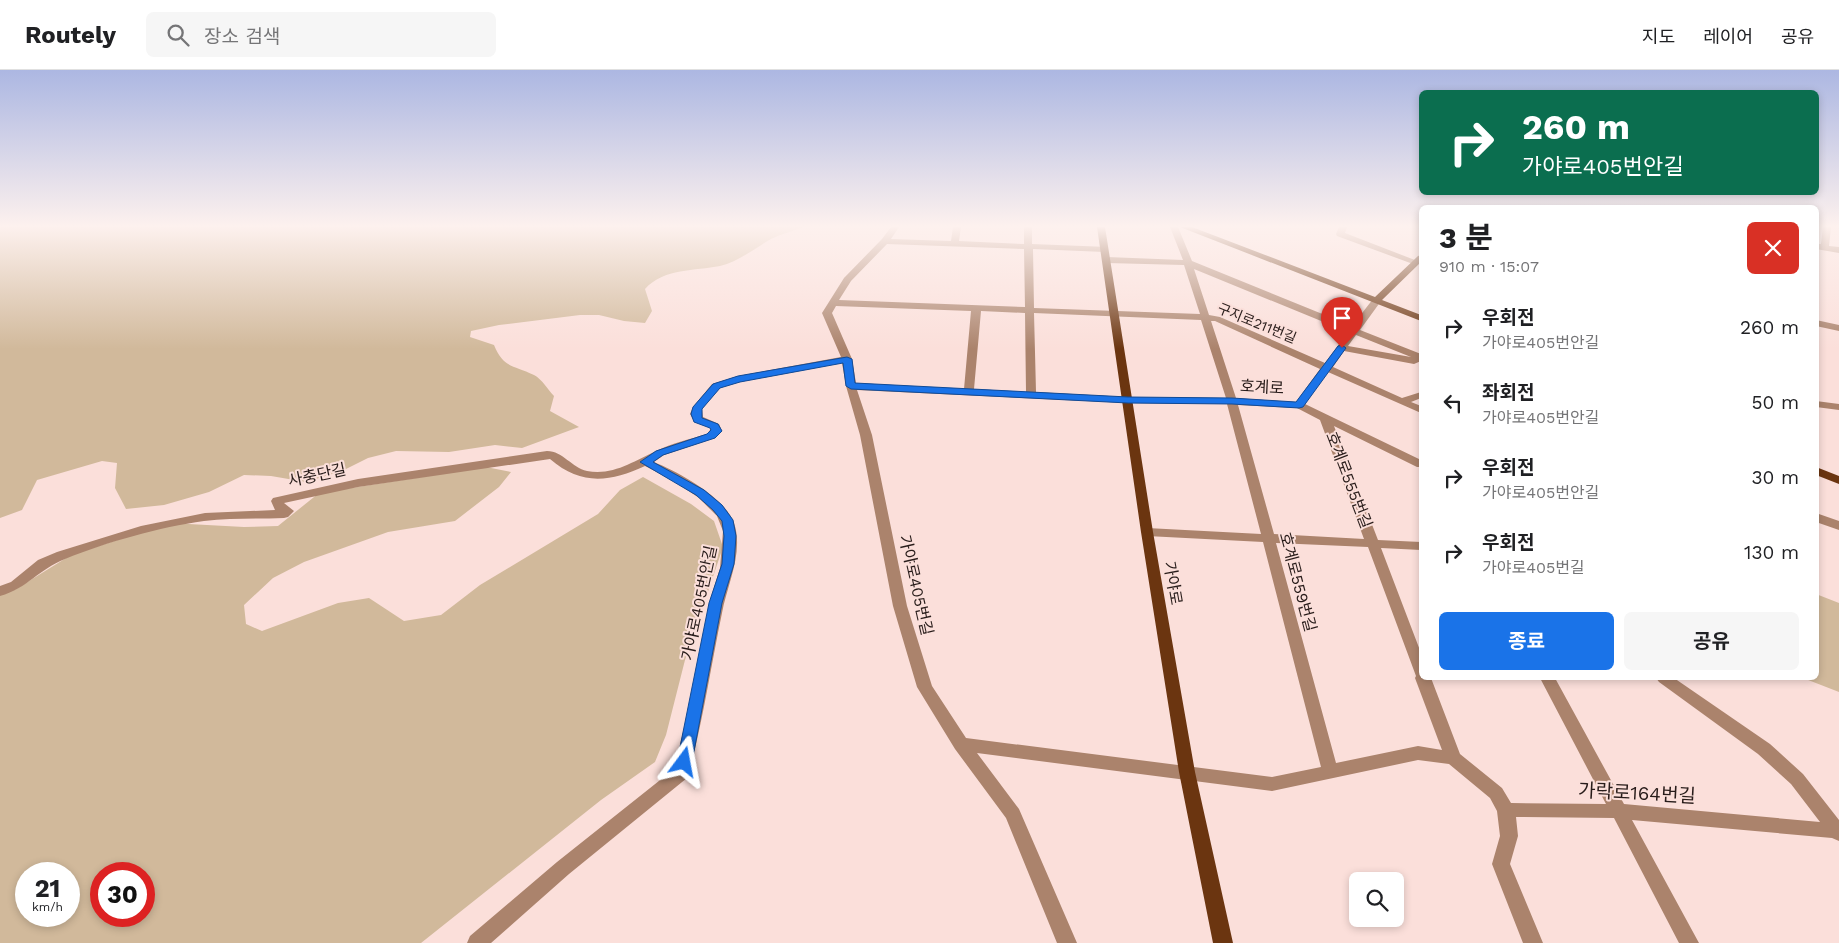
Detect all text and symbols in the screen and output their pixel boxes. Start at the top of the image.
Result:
search box [146,12,496,57]
text: Routely [25,21,116,49]
icon: search [164,21,192,49]
text: 장소 검색 [204,25,280,48]
text: 지도 [1642,26,1675,47]
text: 레이어 [1703,26,1753,47]
text: 공유 [1781,26,1814,47]
text: 260 m [1522,106,1630,148]
icon: right [1439,110,1504,175]
text: 가야로405번안길 [1522,154,1683,179]
text: 3 분 [1439,220,1493,255]
button: close [1747,222,1799,274]
text: 910 m · 15:07 [1439,257,1539,276]
pin [1321,297,1363,348]
street label: 구지로211번길 [1215,300,1299,346]
icon: arrive [1328,304,1356,332]
text: 우회전 [1482,306,1534,329]
icon: right [1439,314,1467,342]
text: 260 m [1740,316,1799,339]
text: 가야로405번안길 [1482,333,1599,352]
street label: 호계로 [1239,376,1285,398]
text: 좌회전 [1482,381,1534,404]
icon: left [1439,389,1467,417]
text: 50 m [1752,391,1799,414]
text: 가야로405번안길 [1482,408,1599,427]
street label: 호계로555번길 [1322,429,1376,531]
text: 우회전 [1482,456,1534,479]
street label: 사충단길 [286,460,348,490]
icon: right [1439,464,1467,492]
text: 30 m [1752,466,1799,489]
text: 가야로405번안길 [1482,483,1599,502]
street label: 호계로559번길 [1276,530,1320,634]
text: 우회전 [1482,531,1534,554]
street label: 가야로405번길 [895,533,937,637]
icon: right [1439,539,1467,567]
text: 130 m [1744,541,1799,564]
street label: 가야로405번안길 [678,544,720,662]
text: 가야로405번길 [1482,558,1585,577]
street label: 가야로 [1160,560,1186,607]
button: 종료 [1439,612,1614,670]
button: 공유 [1624,612,1799,670]
position arrow [657,735,709,787]
street label: 가락로164번길 [1577,778,1697,808]
speed limit sign: 30 [90,862,155,927]
map controls [1349,872,1404,927]
button: search [1349,872,1404,927]
text: 21 [35,874,60,903]
text: km/h [32,900,63,914]

